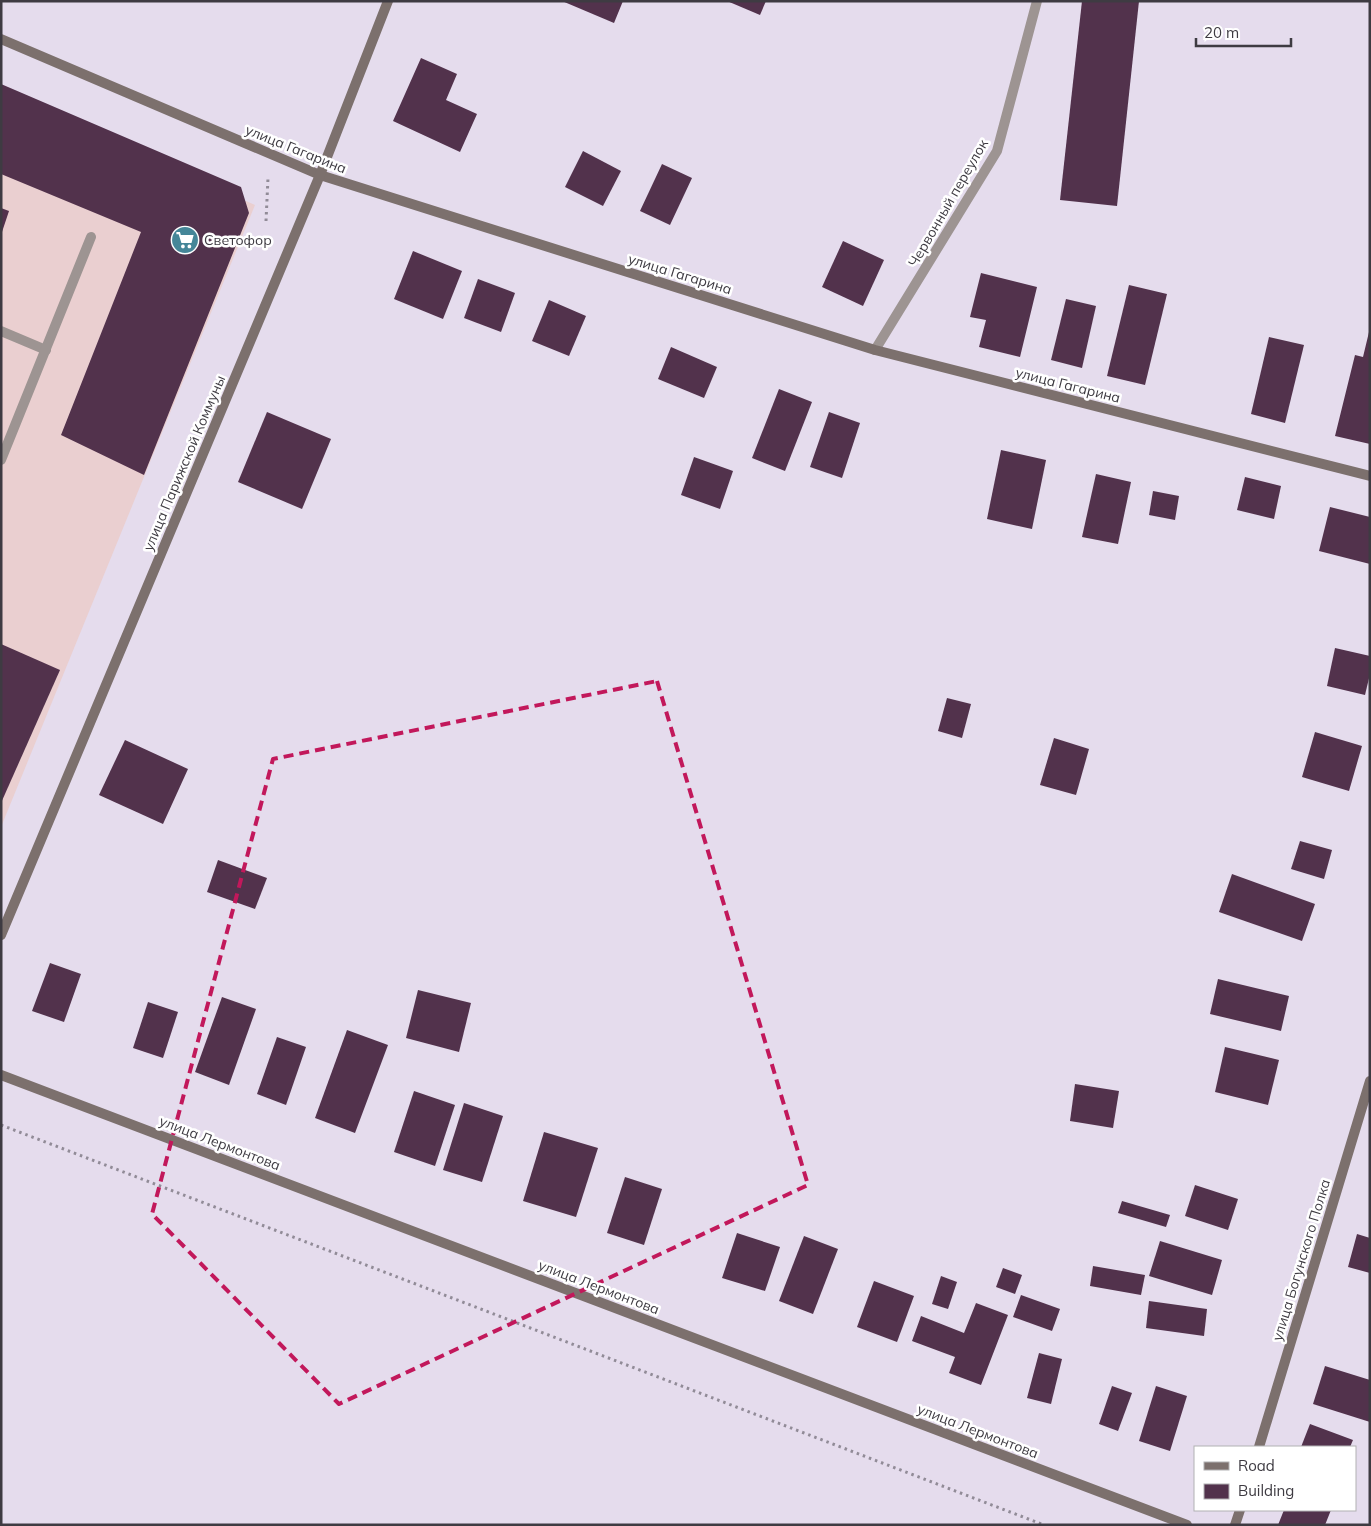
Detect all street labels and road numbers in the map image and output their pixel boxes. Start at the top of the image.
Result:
street label: улица Гагарина [243,121,349,177]
street label: Червонный переулок [904,136,992,270]
street label: улица Гагарина [626,250,734,298]
street label: улица Гагарина [1014,363,1122,407]
street label: улица Парижской Коммуны [139,372,229,554]
street label: улица Лермонтова [157,1112,283,1174]
street label: улица Богунского Полка [1268,1177,1334,1343]
street label: улица Лермонтова [536,1256,662,1318]
street label: улица Лермонтова [915,1400,1041,1462]

